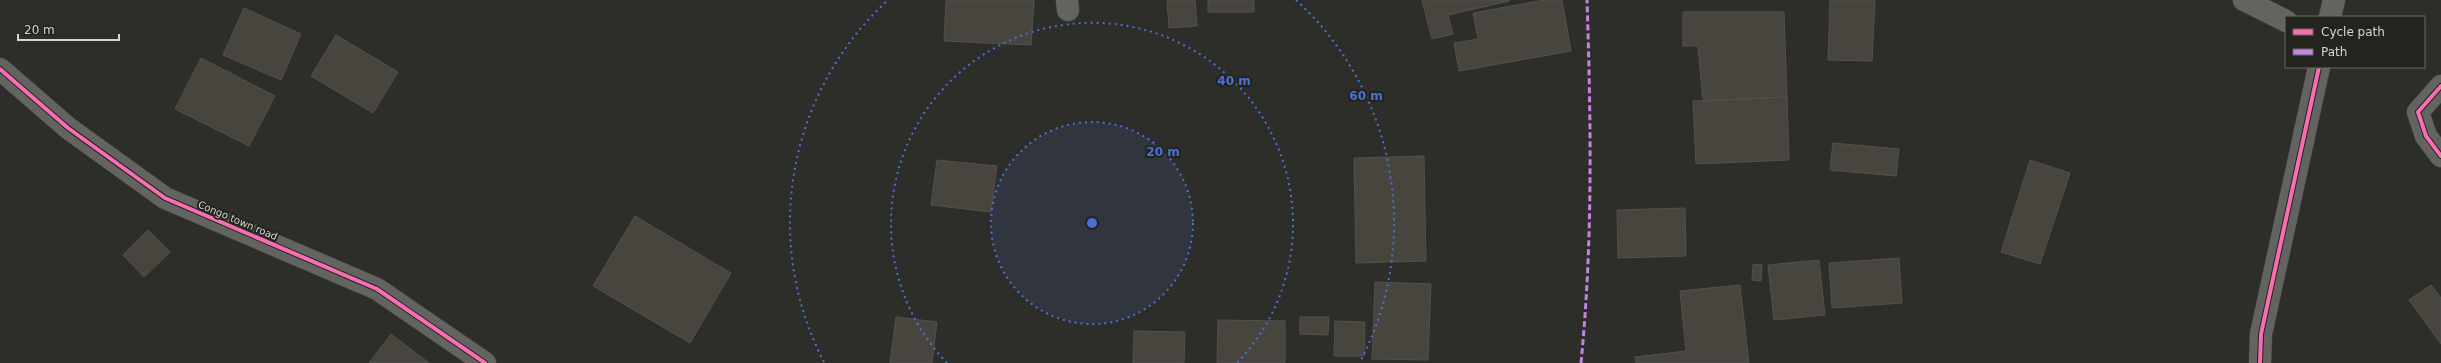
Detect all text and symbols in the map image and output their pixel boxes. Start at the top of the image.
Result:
scale bar [18,16,119,42]
legend [2285,16,2425,68]
text: 20 m [24,23,55,37]
text: Cycle path [2321,25,2385,39]
text: Path [2321,45,2347,59]
text: 40 m [1217,74,1251,88]
text: 60 m [1349,89,1383,103]
text: 20 m [1146,145,1180,159]
street label: Congo town road [196,199,279,242]
centre of rings [1085,216,1099,230]

